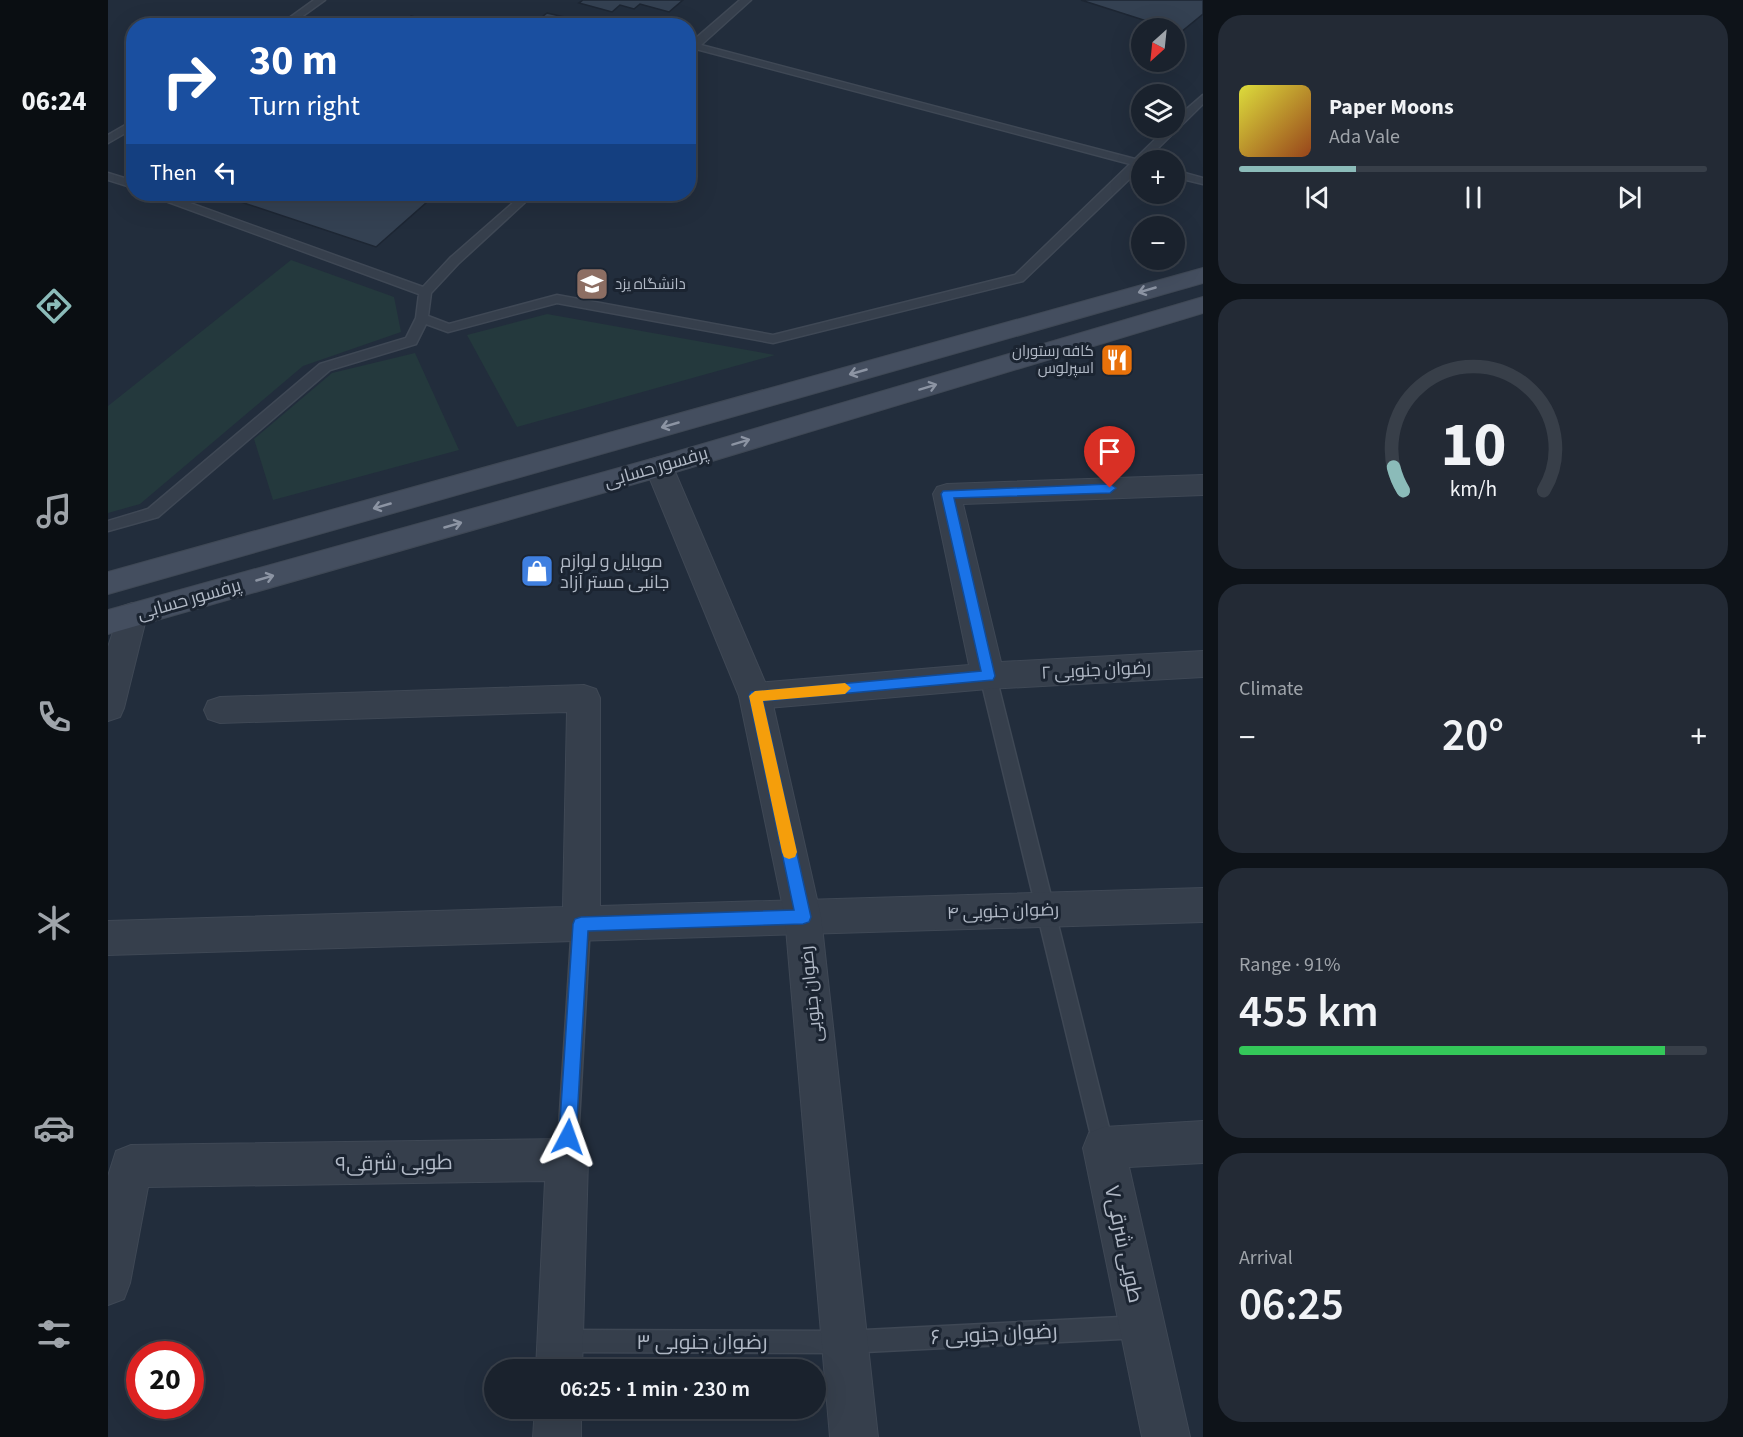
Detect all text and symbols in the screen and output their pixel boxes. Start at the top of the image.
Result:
north arrow [1131,18,1185,72]
map controls [1131,18,1185,270]
text: 30 m [249,31,338,91]
icon: right [150,42,228,120]
text: 06:24 [21,82,87,121]
button: layers [1131,84,1185,138]
text: Turn right [249,87,360,126]
text: Paper Moons [1329,91,1454,123]
text: Ada Vale [1329,123,1400,151]
button: + [1131,150,1185,204]
icon: left [209,156,242,189]
text: Then [150,157,197,189]
icon: previous [1301,181,1334,214]
icon: pause [1457,181,1490,214]
icon: next [1613,181,1646,214]
button: − [1131,216,1185,270]
school or university icon: دانشگاه یزد [574,266,610,302]
place label: دانشگاه یزد [615,274,686,295]
icon: directions [33,285,75,327]
one-way arrow [1138,285,1157,297]
place label: کافه رستوران اسپرلوس [1012,341,1094,379]
restaurant icon: کافه رستوران اسپرلوس [1099,342,1135,378]
one-way arrow [849,367,868,378]
one-way arrow [918,381,937,392]
text: 10 [1440,401,1506,490]
one-way arrow [661,420,680,431]
pin [1084,426,1135,488]
icon: arrive [1093,435,1126,468]
one-way arrow [732,436,751,447]
street label: پرفسور حسابی [601,441,711,494]
text: km/h [1449,475,1497,506]
icon: music [33,490,75,532]
one-way arrow [372,501,391,512]
one-way arrow [443,518,462,530]
place label: موبایل و لوازم جانبی مستر آزاد [560,549,669,595]
shop icon: موبایل و لوازم جانبی مستر آزاد [519,553,555,589]
one-way arrow [255,571,274,583]
street label: پرفسور حسابی [134,573,244,626]
street label: رضوان جنوبی ۲ [1041,655,1152,686]
text: Climate [1239,675,1303,703]
icon: phone [33,696,75,738]
text: 20° [1442,704,1504,768]
text: − [1239,714,1255,761]
text: + [1691,714,1707,761]
street label: رضوان جنوبی ۴ [946,897,1060,926]
icon: climate [33,902,75,944]
street label: رضوان جنوبی [794,945,829,1043]
text: Range · 91% [1239,951,1340,979]
text: 455 km [1239,980,1379,1044]
position arrow [536,1105,600,1169]
icon: car [33,1107,75,1149]
street label: طوبی شرقی۹ [335,1147,453,1179]
street label: طوبی شرقی۷ [1097,1182,1151,1306]
text: Arrival [1239,1244,1293,1272]
text: 06:25 [1239,1273,1344,1337]
icon: filters [33,1313,75,1355]
street label: رضوان جنوبی ۶ [930,1316,1058,1352]
street label: رضوان جنوبی ۳ [636,1327,768,1357]
speed limit sign: 20 [126,1341,204,1419]
text: 06:25 · 1 min · 230 m [560,1373,750,1405]

